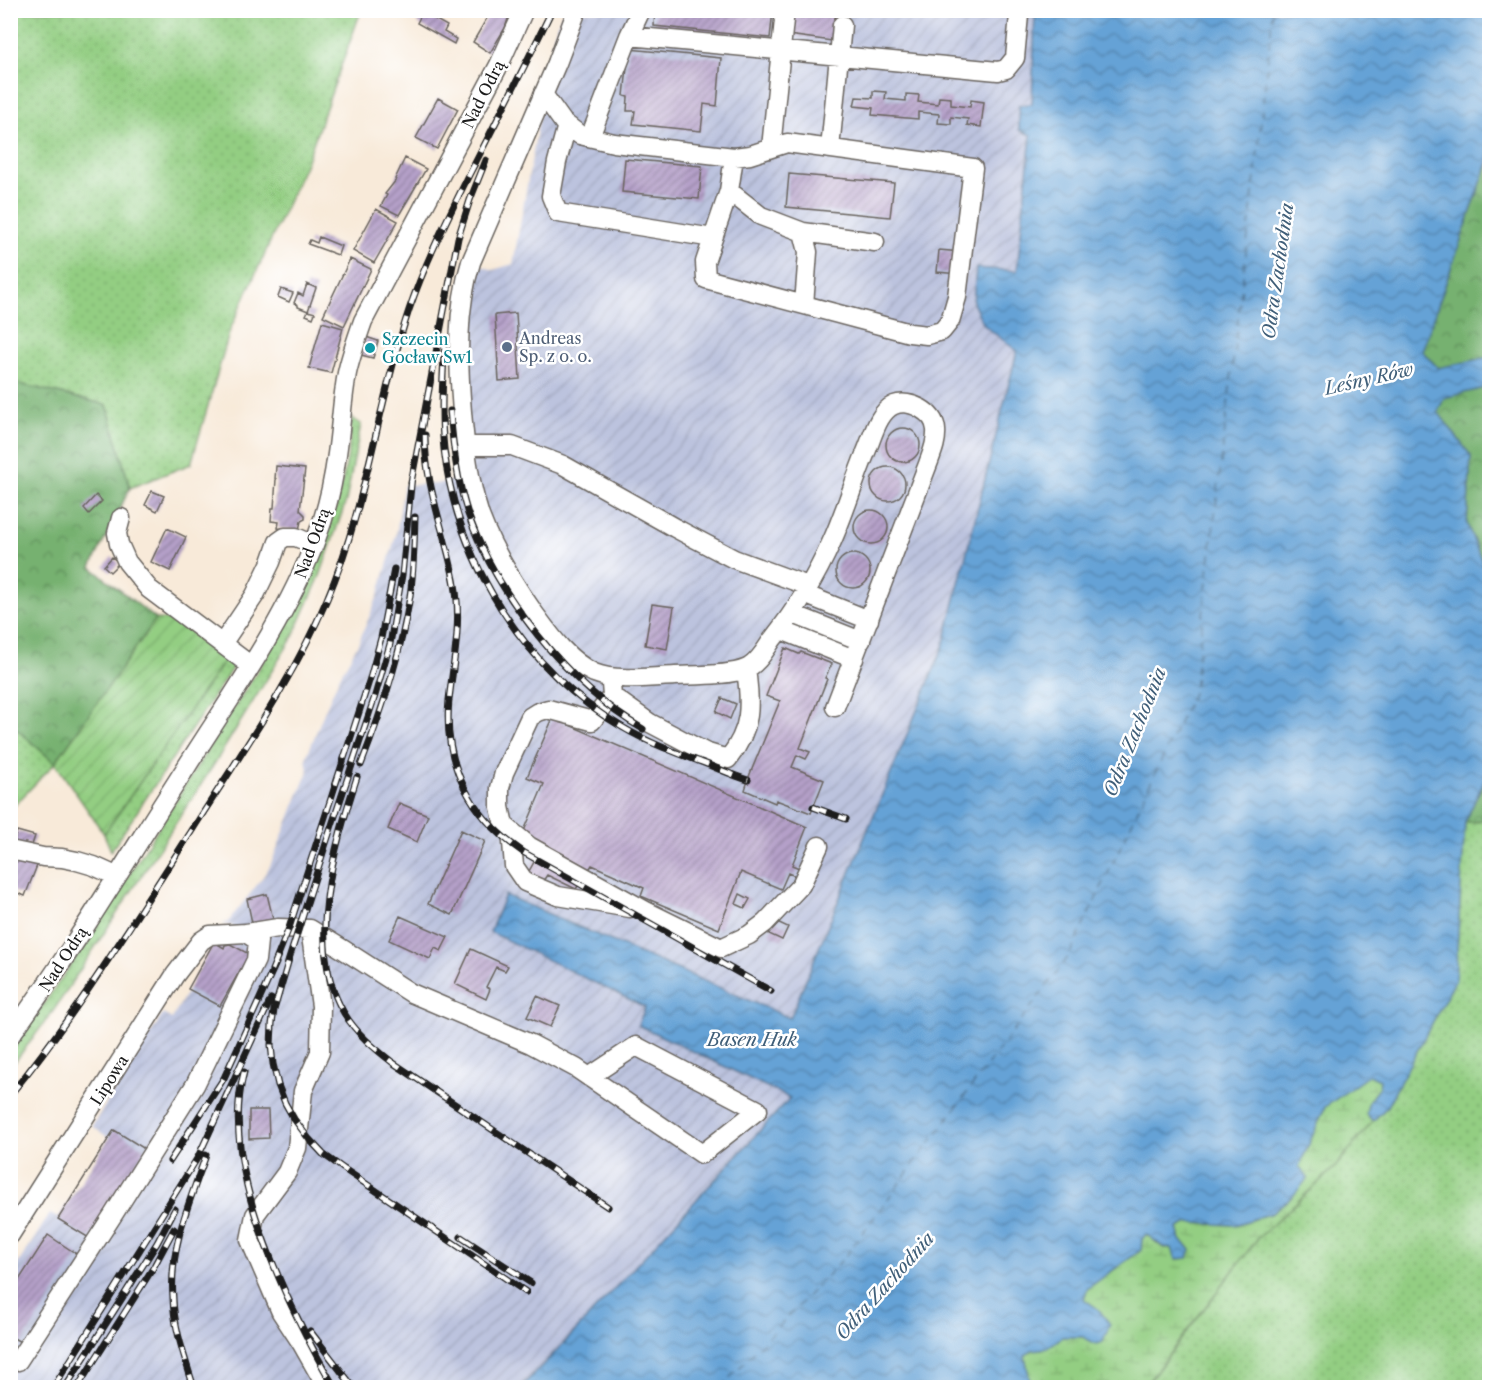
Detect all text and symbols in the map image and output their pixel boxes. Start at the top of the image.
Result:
street label: Nad Odrą [457,56,509,131]
water label: Odra Zachodnia [1258,201,1298,340]
place label: Andreas Sp. z o. o. [518,328,592,366]
place label: Szczecin Gocław Sw1 [382,329,473,367]
marker: Andreas Sp. z o. o. [500,340,514,354]
marker: Szczecin Gocław Sw1 [363,341,377,355]
water label: Leśny Rów [1320,358,1416,400]
street label: Nad Odrą [290,505,334,581]
water label: Odra Zachodnia [1099,664,1171,800]
street label: Nad Odrą [35,922,92,995]
water label: Basen Huk [705,1029,797,1051]
street label: Lipowa [86,1051,133,1109]
water label: Odra Zachodnia [831,1228,939,1344]

